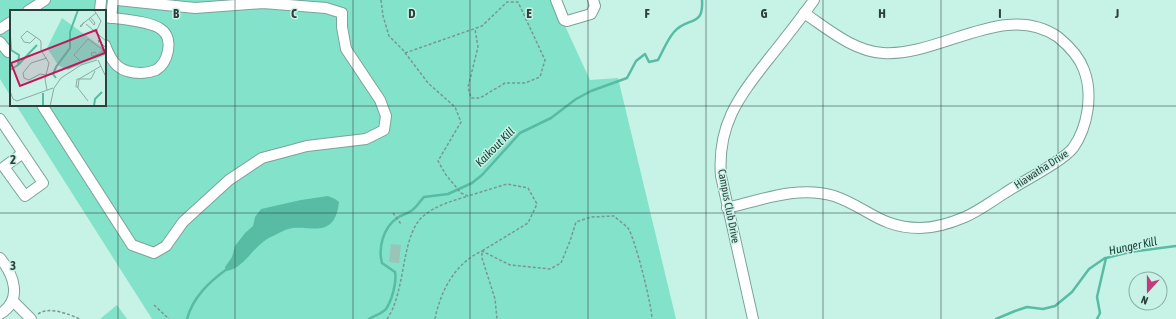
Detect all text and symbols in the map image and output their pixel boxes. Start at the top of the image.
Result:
text: B [173,6,180,21]
text: C [291,6,297,21]
text: D [408,6,416,21]
text: E [526,6,532,21]
text: F [644,6,650,21]
text: G [761,6,768,21]
text: H [878,6,886,21]
text: I [998,6,1002,21]
text: J [1114,6,1119,21]
inset map [10,10,106,106]
water label: Kaikout Kill [472,124,518,170]
street label: Hiawatha Drive [1012,147,1070,191]
text: 2 [10,152,16,167]
street label: Campus Club Drive [716,168,742,244]
water label: Hunger Kill [1108,234,1158,258]
text: 3 [10,258,16,273]
north arrow [1128,271,1168,311]
text: N [1139,294,1150,307]

